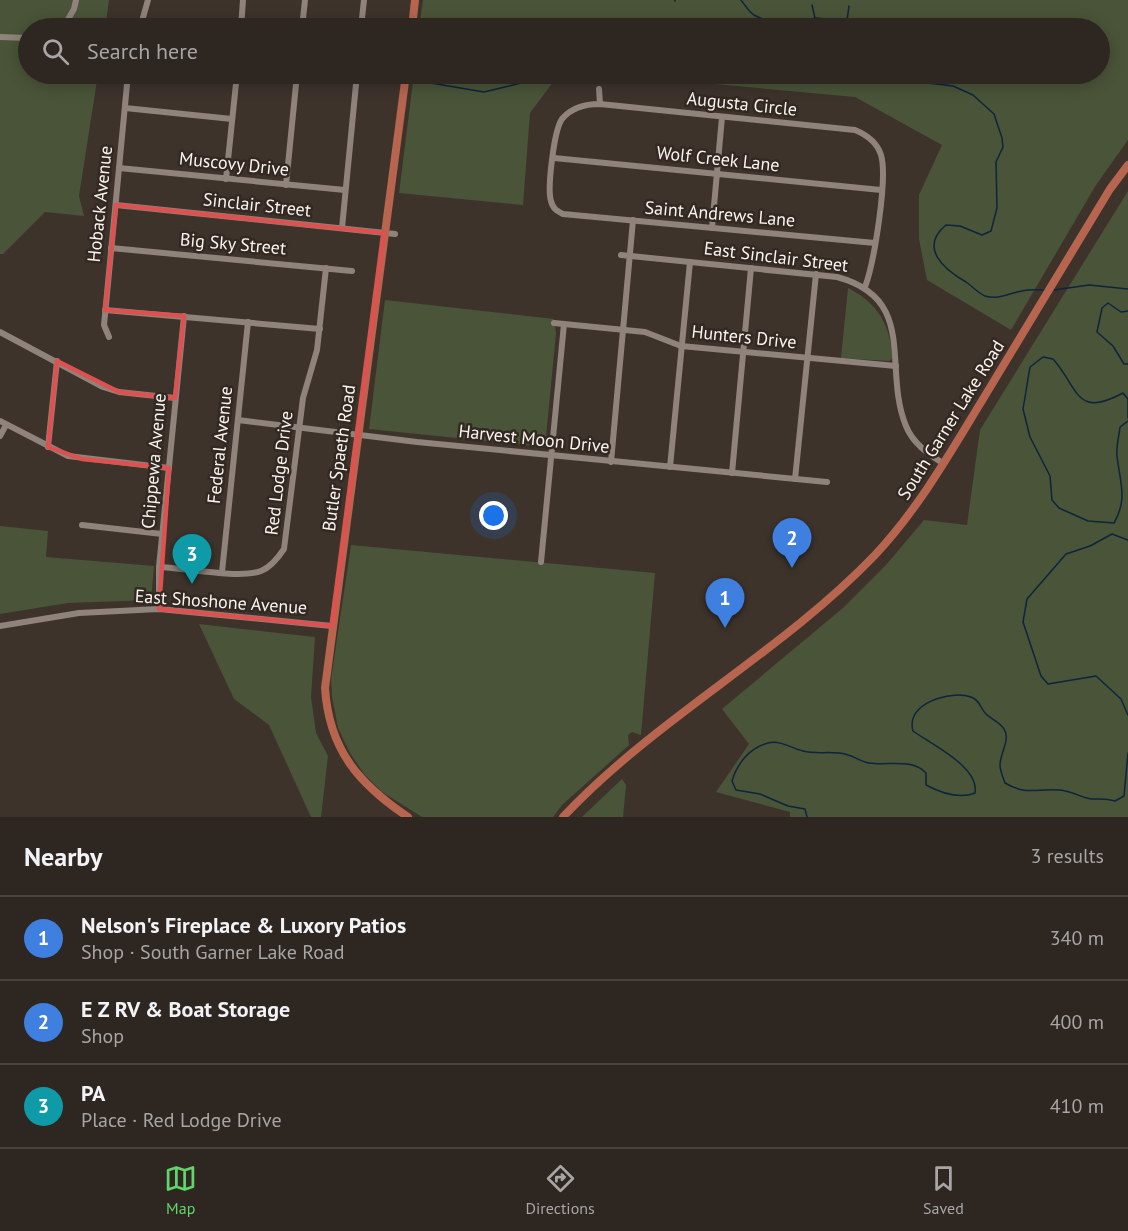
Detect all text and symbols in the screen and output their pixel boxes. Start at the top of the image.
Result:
search box [18,18,1110,84]
icon: search [39,35,72,68]
text: Search here [87,37,198,65]
street label: Augusta Circle [686,86,798,121]
street label: Wolf Creek Lane [655,141,781,176]
street label: Hoback Avenue [82,145,117,263]
street label: Muscovy Drive [178,146,290,181]
street label: Sinclair Street [202,187,312,222]
street label: Saint Andrews Lane [644,195,796,232]
street label: Big Sky Street [179,227,287,260]
street label: East Sinclair Street [703,236,850,277]
street label: Hunters Drive [690,320,798,353]
street label: South Garner Lake Road [892,336,1009,504]
street label: Butler Spaeth Road [317,383,360,533]
street label: Federal Avenue [202,385,237,505]
street label: Chippewa Avenue [136,392,171,530]
street label: Red Lodge Drive [259,409,298,536]
street label: Harvest Moon Drive [457,419,611,458]
your location [479,501,508,530]
pin: 2 [772,518,812,568]
pin: 3 [172,534,212,584]
pin: 1 [706,578,744,628]
street label: East Shoshone Avenue [134,584,308,619]
text: Nearby [24,840,102,873]
text: 3 results [1031,843,1104,869]
text: Nelson's Fireplace & Luxory Patios [81,911,406,939]
text: 1 [38,925,49,951]
text: 340 m [1050,925,1104,951]
text: Shop · South Garner Lake Road [81,939,345,965]
text: E Z RV & Boat Storage [81,995,290,1023]
text: 2 [38,1009,49,1035]
text: 400 m [1050,1009,1104,1035]
text: Shop [81,1023,124,1049]
text: PA [81,1079,105,1107]
text: 3 [38,1093,49,1119]
text: 410 m [1050,1093,1104,1119]
text: Place · Red Lodge Drive [81,1107,282,1133]
tab: Map [164,1162,197,1218]
tab: Directions [526,1162,595,1218]
tab: Saved [923,1162,964,1218]

